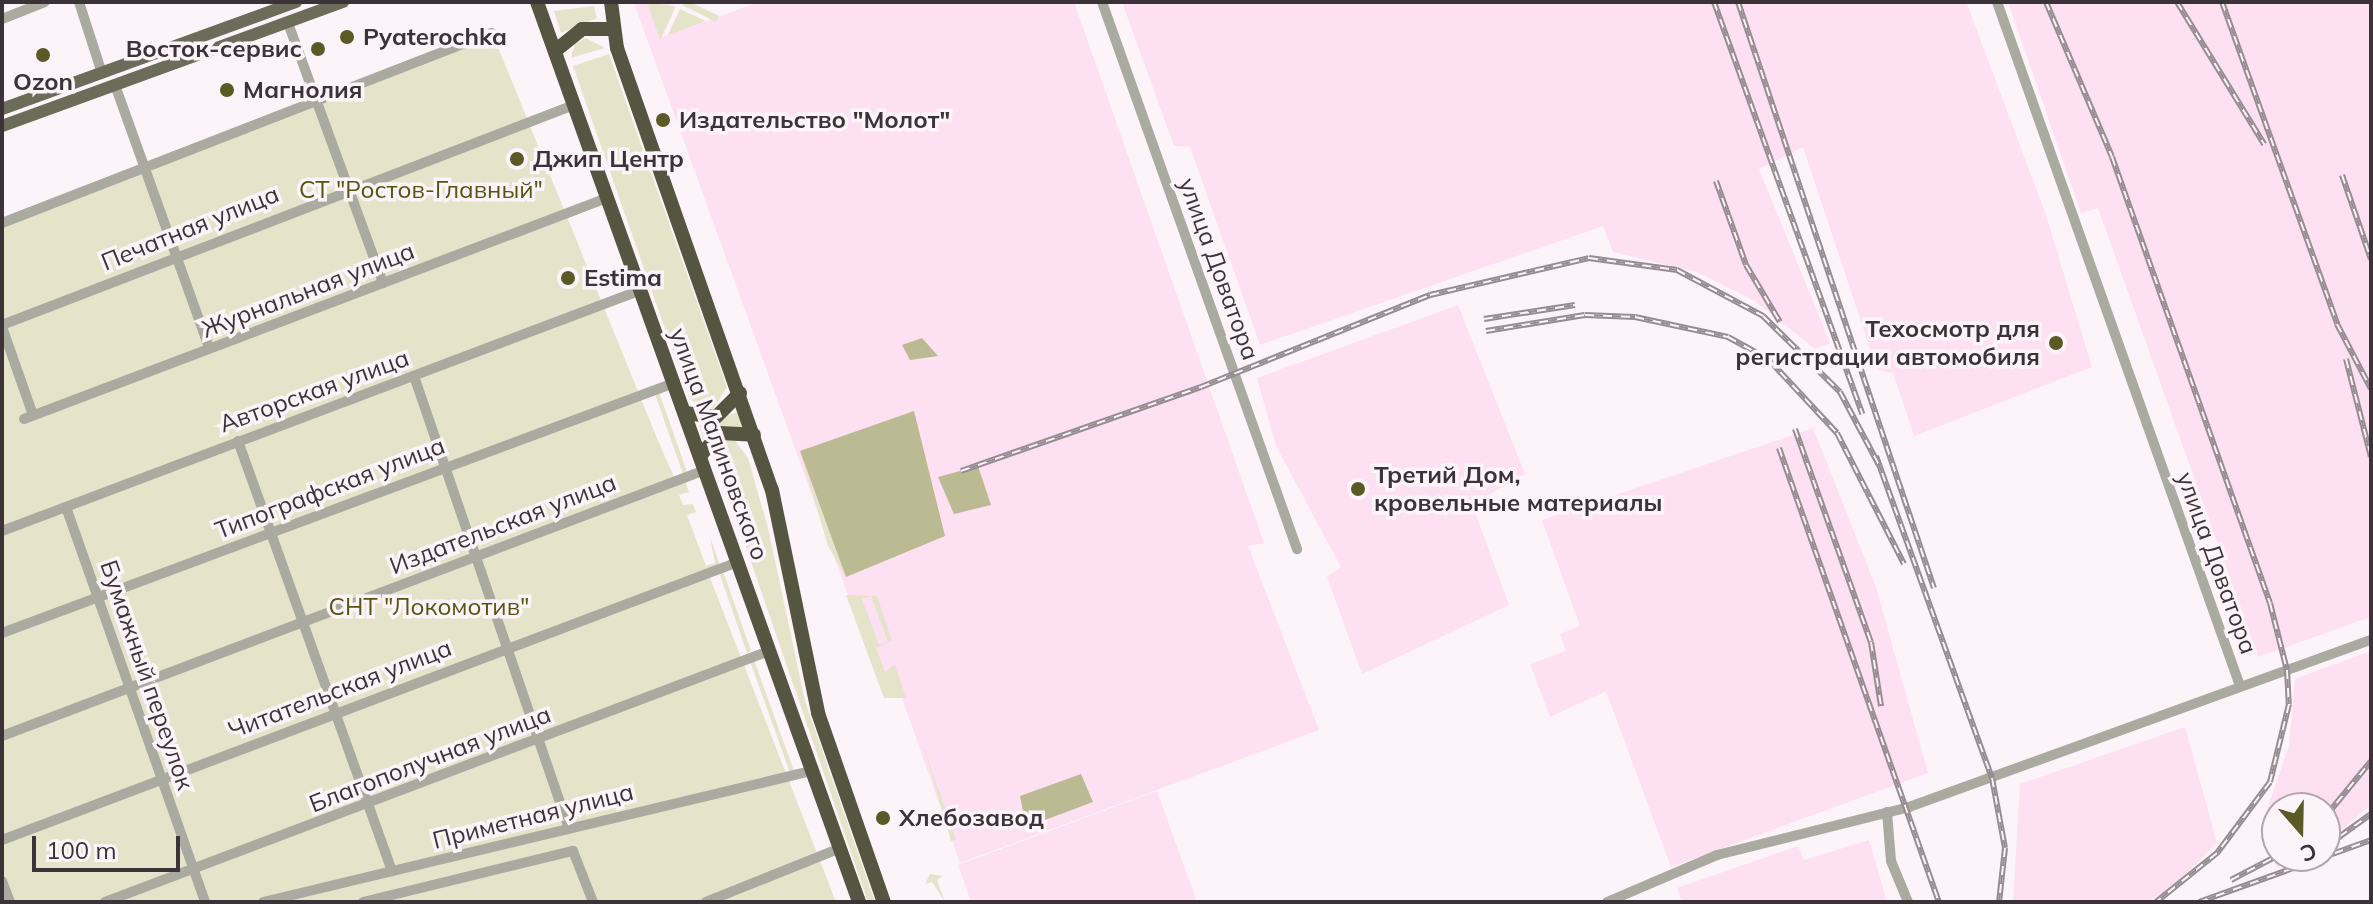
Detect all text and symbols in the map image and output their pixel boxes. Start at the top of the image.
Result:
place label: Pyaterochka [363,23,507,51]
marker: Pyaterochka [338,28,356,46]
place label: Восток-сервис [126,35,302,63]
marker: Восток-сервис [309,40,327,58]
marker: Ozon [34,46,52,64]
place label: Ozon [13,68,73,96]
place label: Магнолия [243,76,362,104]
marker: Магнолия [218,81,236,99]
place label: Издательство "Молот" [679,106,950,134]
marker: Издательство "Молот" [654,111,672,129]
place label: Джип Центр [533,145,684,173]
marker: Джип Центр [508,150,526,168]
street label: улица Доватора [1173,174,1265,364]
park label: СТ "Ростов-Главный" [299,176,543,204]
street label: Печатная улица [97,179,283,277]
street label: Журнальная улица [198,236,418,344]
place label: Estima [584,264,662,292]
marker: Estima [559,269,577,287]
place label: Техосмотр для регистрации автомобиля [1735,315,2040,371]
street label: улица Малиновского [664,324,774,564]
marker: Техосмотр для регистрации автомобиля [2047,334,2065,352]
street label: Авторская улица [215,343,413,439]
street label: Типографская улица [211,431,449,545]
place label: Третий Дом, кровельные материалы [1374,461,1663,517]
street label: Издательская улица [386,468,620,580]
street label: улица Доватора [2171,468,2263,658]
marker: Третий Дом, кровельные материалы [1349,480,1367,498]
street label: Бумажный переулок [94,557,200,793]
park label: СНТ "Локомотив" [329,593,529,621]
street label: Читательская улица [224,633,456,745]
street label: Благополучная улица [305,700,555,818]
street label: Приметная улица [430,777,636,855]
north arrow [2261,792,2341,872]
place label: Хлебозавод [899,804,1044,832]
marker: Хлебозавод [874,809,892,827]
scale bar [36,820,184,870]
text: 100 m [46,835,117,865]
text: С [2297,837,2320,868]

